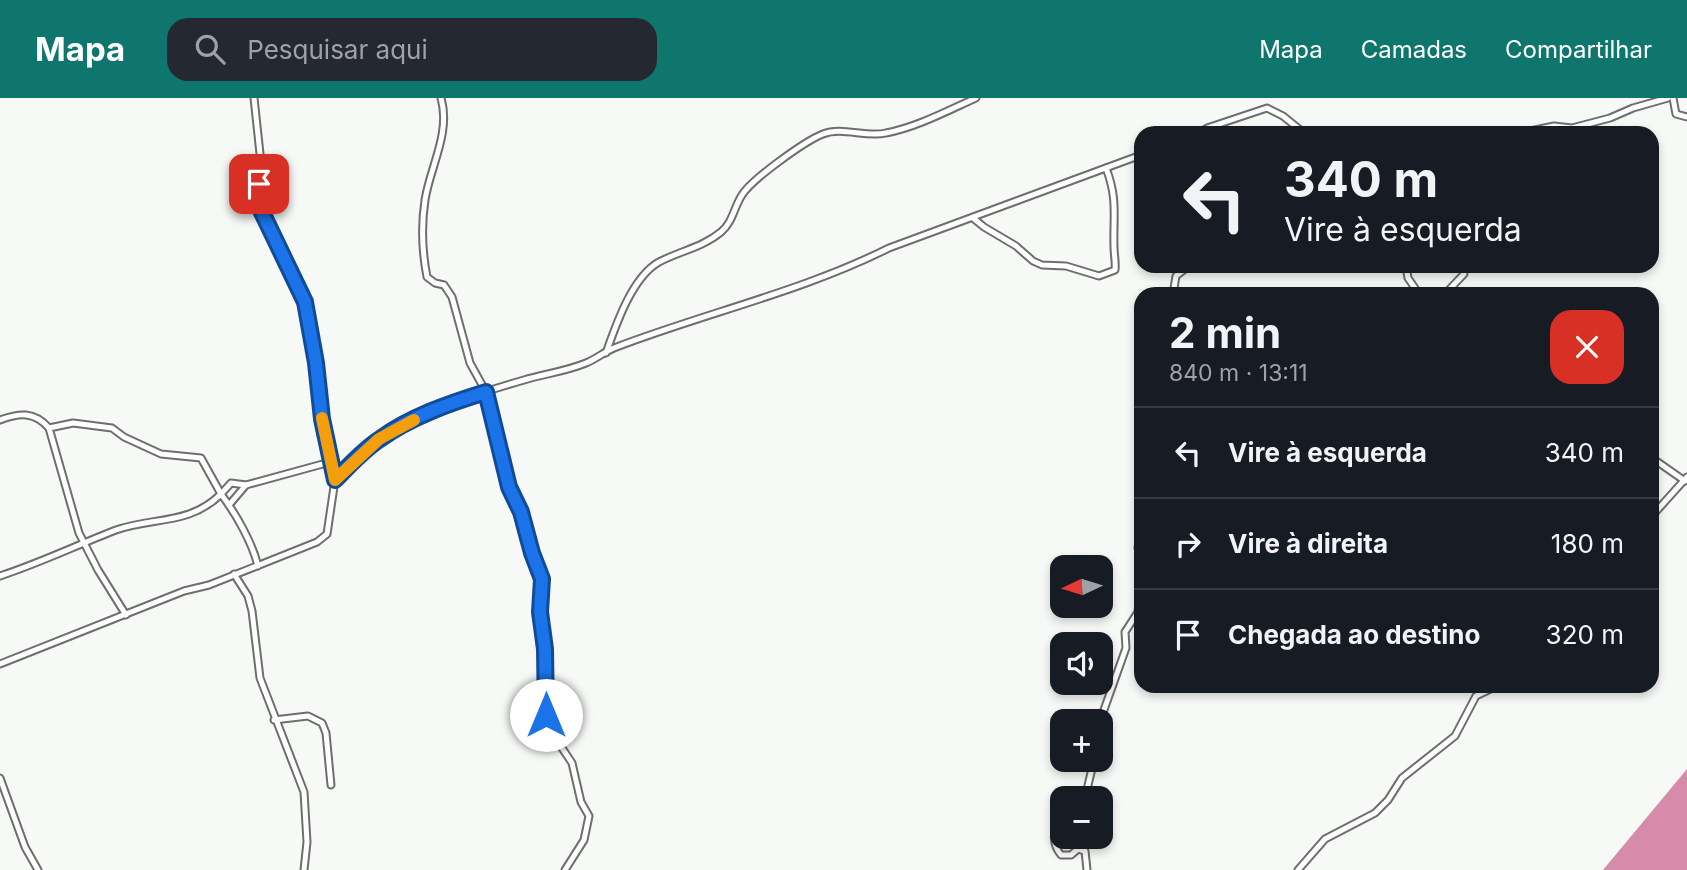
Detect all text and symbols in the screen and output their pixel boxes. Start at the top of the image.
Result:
search box [167,18,657,81]
text: Mapa [35,29,125,69]
icon: search [191,30,229,68]
text: Pesquisar aqui [247,34,428,65]
text: Mapa [1259,35,1323,64]
text: Camadas [1361,35,1467,64]
text: Compartilhar [1505,35,1652,64]
text: 340 m [1284,150,1438,209]
pin [229,154,289,214]
icon: left [1169,154,1260,245]
icon: arrive [240,165,278,203]
text: Vire à esquerda [1284,210,1522,249]
text: 2 min [1169,307,1281,358]
button: close [1550,310,1624,384]
text: 840 m · 13:11 [1169,359,1308,387]
icon: left [1169,434,1207,472]
text: Vire à esquerda [1228,437,1427,468]
text: 340 m [1545,437,1624,468]
icon: right [1169,525,1207,563]
text: Vire à direita [1228,528,1388,559]
text: 180 m [1551,528,1624,559]
north arrow [1050,555,1113,618]
map controls [1050,555,1113,849]
icon: arrive [1169,616,1207,654]
text: Chegada ao destino [1228,619,1480,650]
text: 320 m [1546,619,1624,650]
button: sound [1050,632,1113,695]
position arrow [509,678,583,752]
button: + [1050,709,1113,772]
button: − [1050,786,1113,849]

